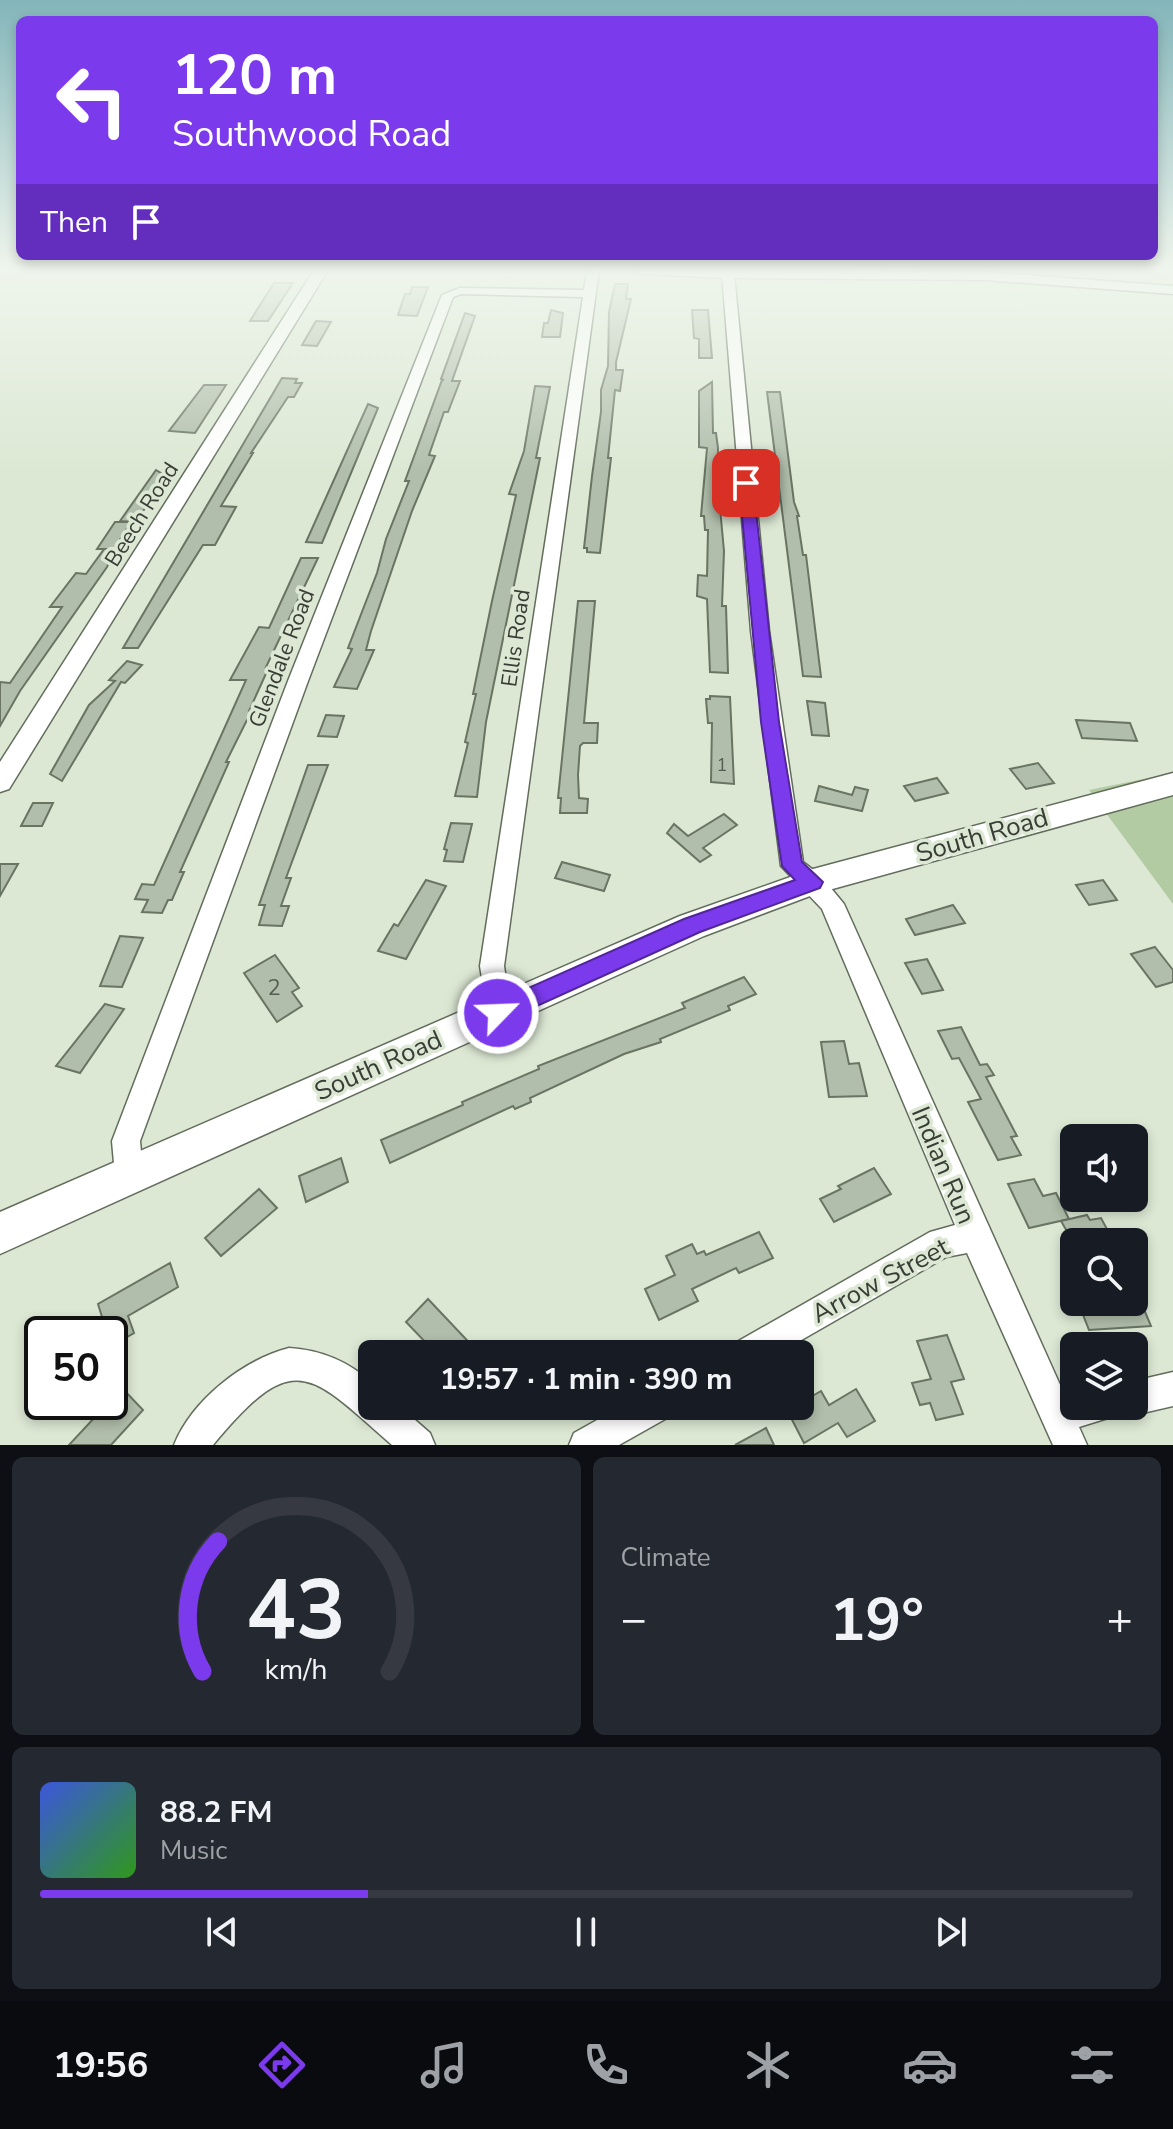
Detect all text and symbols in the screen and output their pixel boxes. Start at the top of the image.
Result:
text: 120 m [172,37,337,114]
icon: left [40,48,144,152]
text: Southwood Road [172,110,451,159]
icon: arrive [124,200,168,244]
text: Then [40,202,108,243]
pin [712,449,780,517]
street label: Beech Road [98,457,186,572]
icon: arrive [724,461,768,505]
street label: Glendale Road [242,585,322,732]
street label: Ellis Road [494,587,538,689]
house number: 1 [717,753,727,777]
street label: South Road [912,800,1052,871]
position arrow [456,971,540,1055]
house number: 2 [267,973,281,1003]
street label: South Road [309,1022,447,1109]
street label: Indian Run [903,1101,984,1229]
map controls [1060,1124,1148,1420]
button: sound [1060,1124,1148,1212]
button: search [1060,1228,1148,1316]
street label: Arrow Street [805,1229,956,1331]
speed limit sign: 50 [24,1316,128,1420]
button: layers [1060,1332,1148,1420]
text: 19:57 · 1 min · 390 m [440,1359,732,1400]
text: Climate [621,1540,711,1575]
text: 43 [246,1554,346,1667]
text: 19° [829,1579,924,1661]
text: − [621,1590,647,1650]
text: + [1107,1590,1133,1650]
text: km/h [265,1650,328,1689]
text: 88.2 FM [160,1792,272,1833]
text: Music [160,1833,227,1868]
icon: previous [200,1910,244,1954]
icon: pause [564,1910,608,1954]
icon: next [929,1910,973,1954]
icon: directions [254,2037,310,2093]
icon: music [416,2037,472,2093]
icon: phone [578,2037,634,2093]
icon: climate [740,2037,796,2093]
icon: car [902,2037,958,2093]
icon: filters [1064,2037,1120,2093]
text: 19:56 [53,2041,148,2090]

